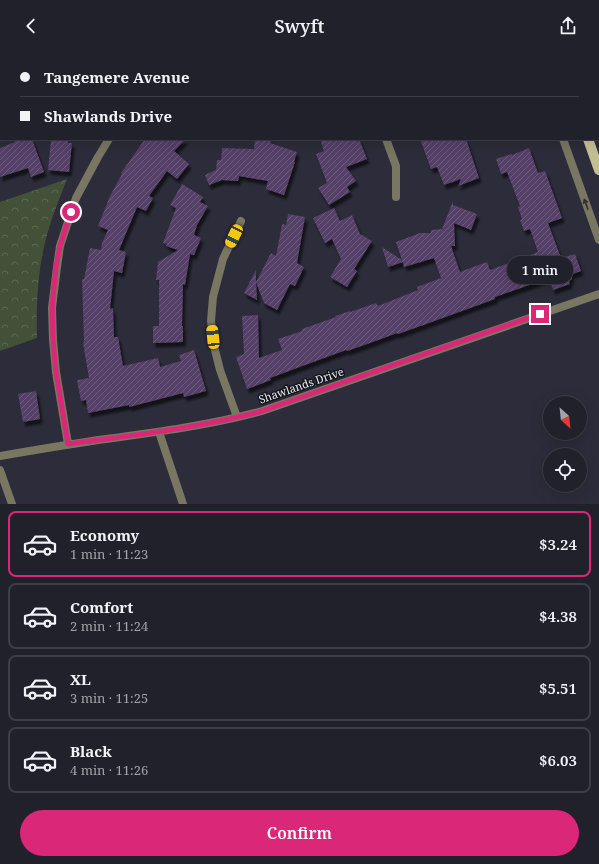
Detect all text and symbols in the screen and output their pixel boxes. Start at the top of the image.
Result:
text: Swyft [275,14,324,38]
icon: back [20,15,42,37]
icon: share [557,15,579,37]
text: Tangemere Avenue [44,67,190,87]
text: Shawlands Drive [44,106,172,126]
one-way arrow [582,197,588,209]
route start [62,203,80,221]
car [223,223,245,249]
callout: 1 min [507,256,573,284]
text: 1 min [522,261,558,279]
route end [531,305,549,323]
car [206,324,220,350]
street label: Shawlands Drive [257,363,346,407]
north arrow [543,396,587,440]
map controls [543,396,587,492]
button: locate [543,448,587,492]
text: Economy [70,525,139,545]
icon: car [22,526,58,562]
text: $3.24 [539,534,577,554]
text: 1 min · 11:23 [70,545,148,563]
text: Comfort [70,597,133,617]
icon: car [22,598,58,634]
text: $4.38 [539,606,577,626]
text: 2 min · 11:24 [70,617,148,635]
text: XL [70,669,91,689]
icon: car [22,670,58,706]
text: $5.51 [539,678,577,698]
text: 3 min · 11:25 [70,689,148,707]
text: Black [70,741,112,761]
icon: car [22,742,58,778]
text: $6.03 [539,750,577,770]
text: 4 min · 11:26 [70,761,148,779]
button: Confirm [20,810,579,856]

